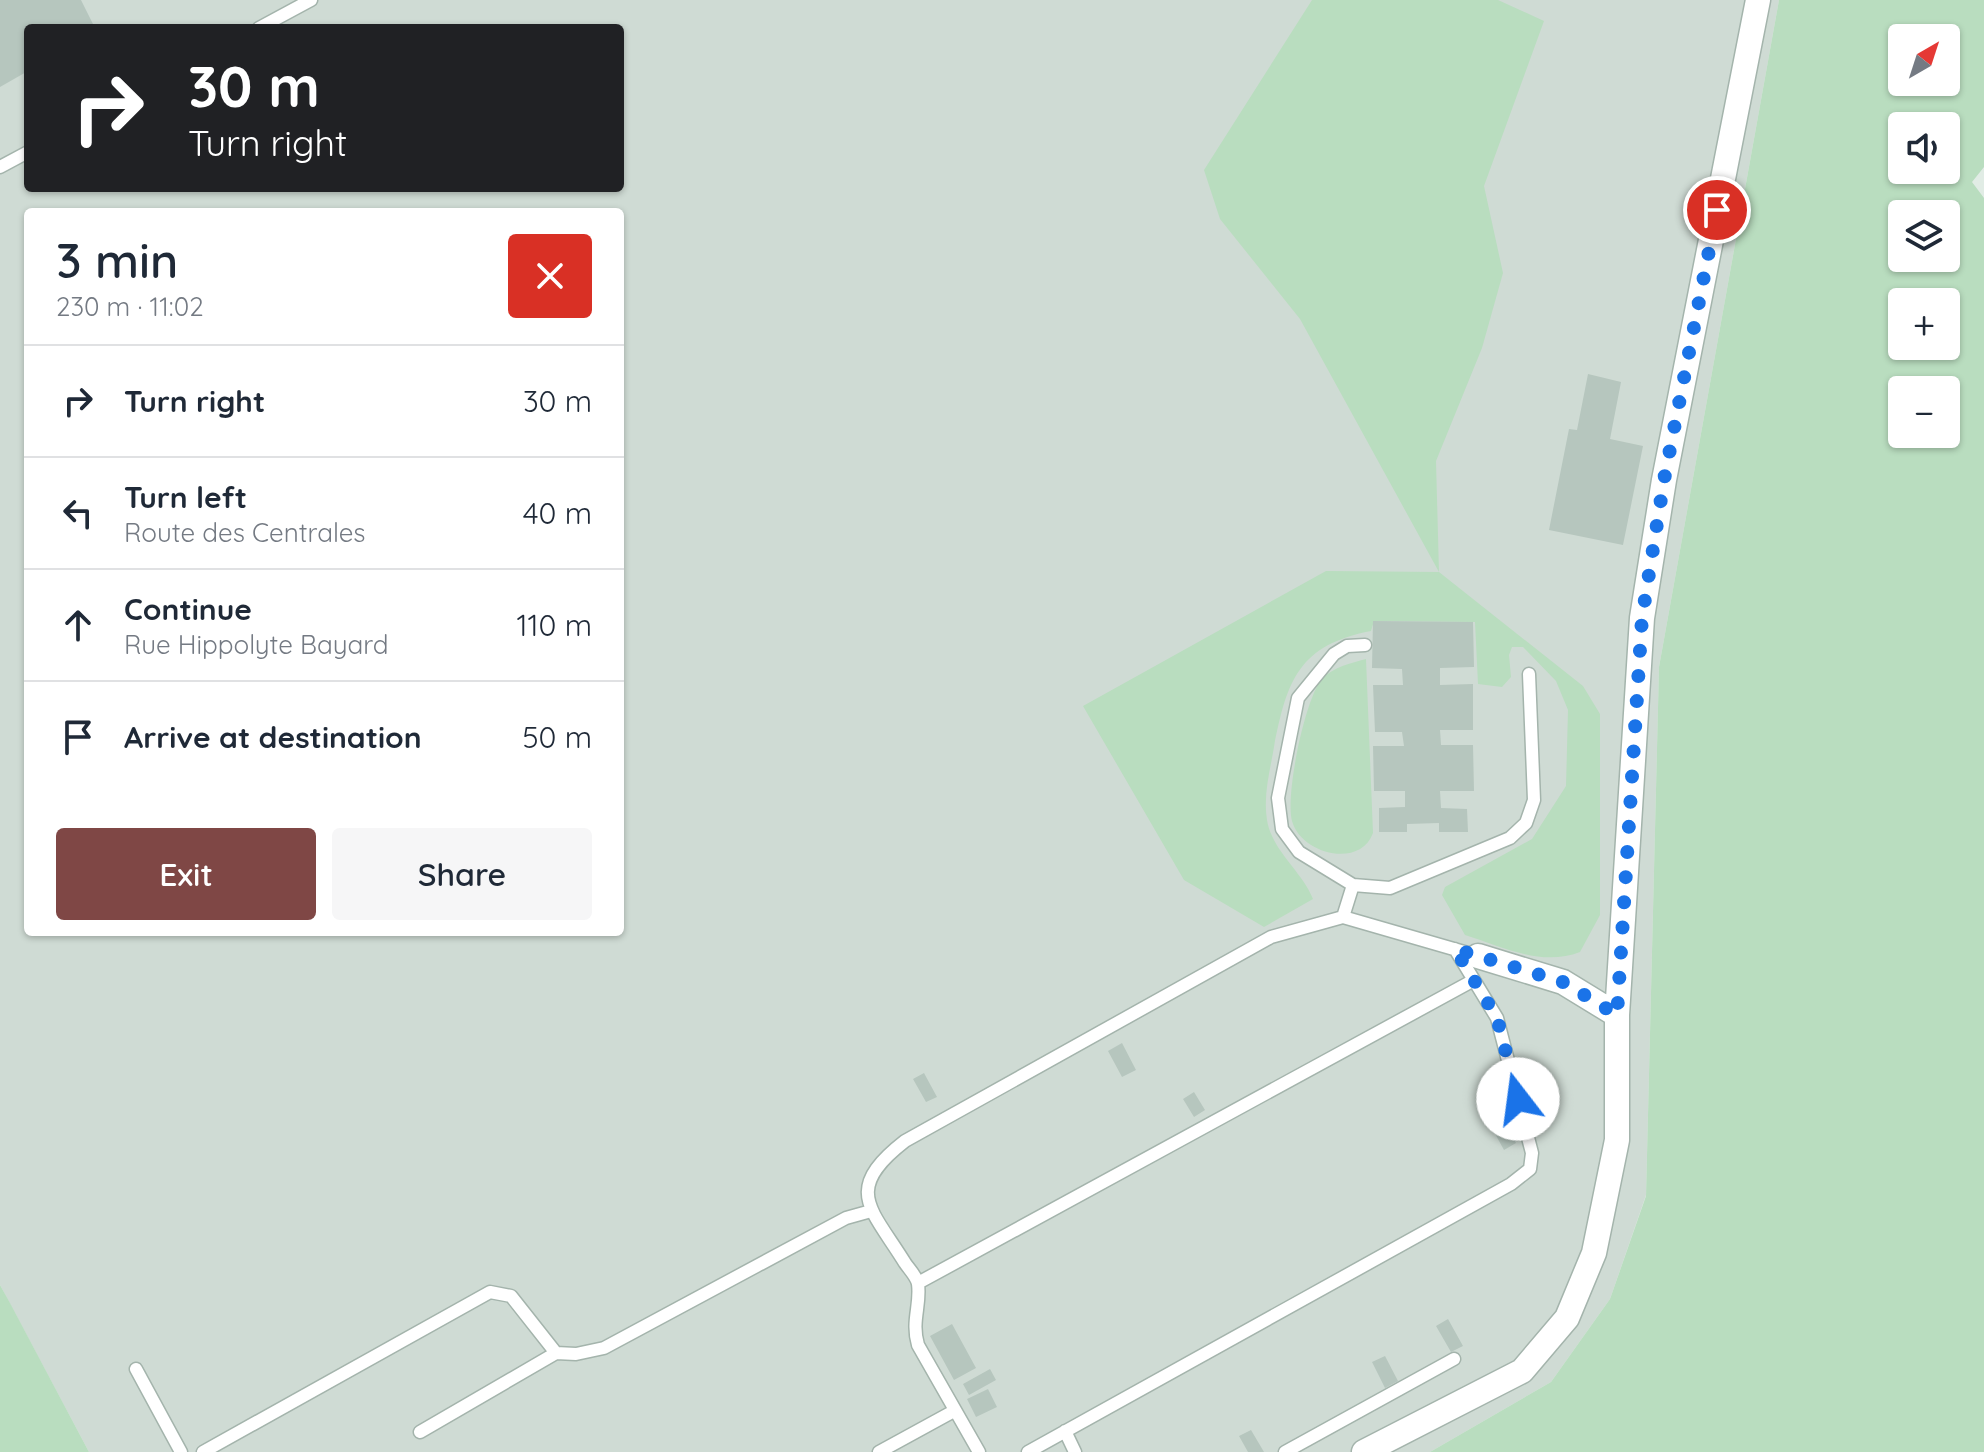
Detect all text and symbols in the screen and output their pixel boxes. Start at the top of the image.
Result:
north arrow [1888,24,1960,96]
map controls [1888,24,1960,448]
text: 30 m [188,51,320,121]
icon: right [56,56,160,160]
button: sound [1888,112,1960,184]
text: Turn right [188,120,347,165]
pin [1683,176,1751,244]
icon: arrive [1695,188,1739,232]
button: layers [1888,200,1960,272]
text: 3 min [56,230,178,290]
button: close [508,234,592,318]
button: + [1888,288,1960,360]
text: 230 m · 11:02 [56,290,204,323]
button: − [1888,376,1960,448]
icon: right [56,379,100,423]
text: Turn right [124,382,265,420]
text: 30 m [523,382,592,420]
text: Turn left [124,478,247,516]
icon: left [56,491,100,535]
text: 40 m [523,494,592,532]
text: Route des Centrales [124,516,366,549]
text: Continue [124,590,252,628]
icon: ahead [56,603,100,647]
text: 110 m [516,606,592,644]
text: Rue Hippolyte Bayard [124,628,388,661]
icon: arrive [56,715,100,759]
text: Arrive at destination [124,718,422,756]
text: 50 m [522,718,592,756]
button: Exit [56,828,316,920]
button: Share [332,828,592,920]
position arrow [1476,1057,1560,1141]

